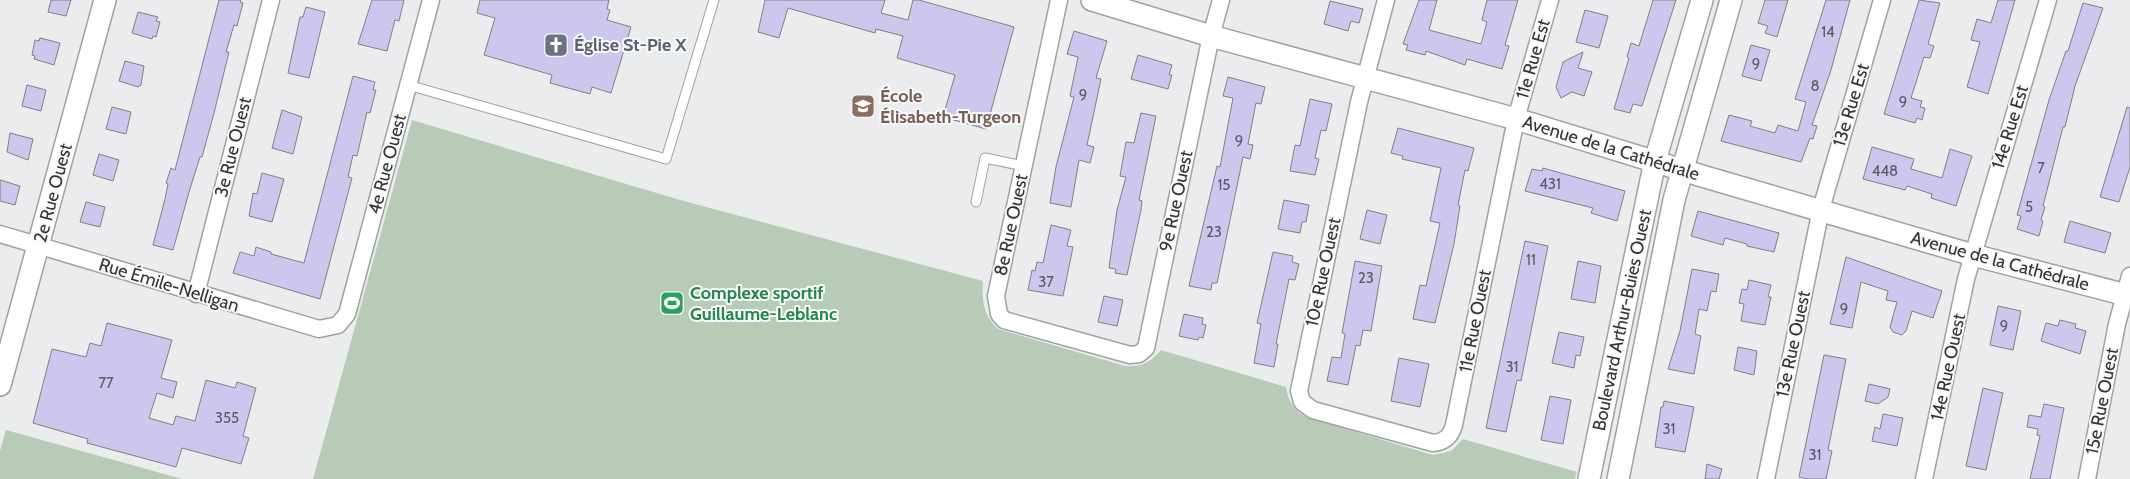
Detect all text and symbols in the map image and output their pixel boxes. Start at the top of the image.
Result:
street label: 11e Rue Est [1511,17,1555,101]
house number: 14 [1821,23,1835,41]
church icon: Église St-Pie X [543,32,569,58]
place label: Église St-Pie X [574,34,687,56]
house number: 9 [1752,55,1760,73]
street label: 13e Rue Est [1828,61,1874,149]
house number: 8 [1810,77,1820,95]
street label: 14e Rue Est [1987,83,2033,171]
place label: École Élisabeth-Turgeon [880,85,1021,128]
house number: 9 [1079,86,1087,104]
school or university icon: École Élisabeth-Turgeon [850,93,876,119]
house number: 9 [1899,93,1907,111]
street label: 3e Rue Ouest [210,95,256,199]
street label: 4e Rue Ouest [363,111,411,217]
street label: Avenue de la Cathédrale [1520,111,1702,185]
house number: 9 [1235,132,1243,150]
street label: 2e Rue Ouest [29,141,77,245]
street label: 9e Rue Ouest [1155,148,1197,254]
house number: 7 [2037,159,2045,177]
house number: 448 [1872,162,1898,180]
street label: 8e Rue Ouest [989,172,1033,278]
house number: 431 [1539,175,1561,193]
house number: 15 [1217,176,1231,194]
house number: 5 [2025,198,2033,216]
street label: Boulevard Arthur-Buies Ouest [1588,207,1656,433]
street label: 10e Rue Ouest [1301,215,1345,329]
house number: 23 [1206,223,1222,241]
street label: Avenue de la Cathédrale [1909,227,2091,295]
house number: 11 [1526,251,1536,269]
street label: Rue Émile-Nelligan [96,253,242,317]
street label: 11e Rue Ouest [1454,268,1496,374]
house number: 23 [1358,269,1374,287]
house number: 37 [1038,273,1054,291]
place label: Complexe sportif Guillaume-Leblanc [690,282,837,325]
street label: 13e Rue Ouest [1771,289,1815,399]
sports icon: Complexe sportif Guillaume-Leblanc [659,290,685,316]
house number: 9 [1840,300,1848,318]
street label: 14e Rue Ouest [1926,311,1970,423]
house number: 9 [2000,317,2008,335]
street label: 15e Rue Ouest [2081,346,2123,456]
house number: 31 [1505,358,1519,376]
house number: 77 [98,374,114,392]
house number: 355 [215,409,239,427]
house number: 31 [1662,420,1676,438]
house number: 31 [1808,446,1822,464]

